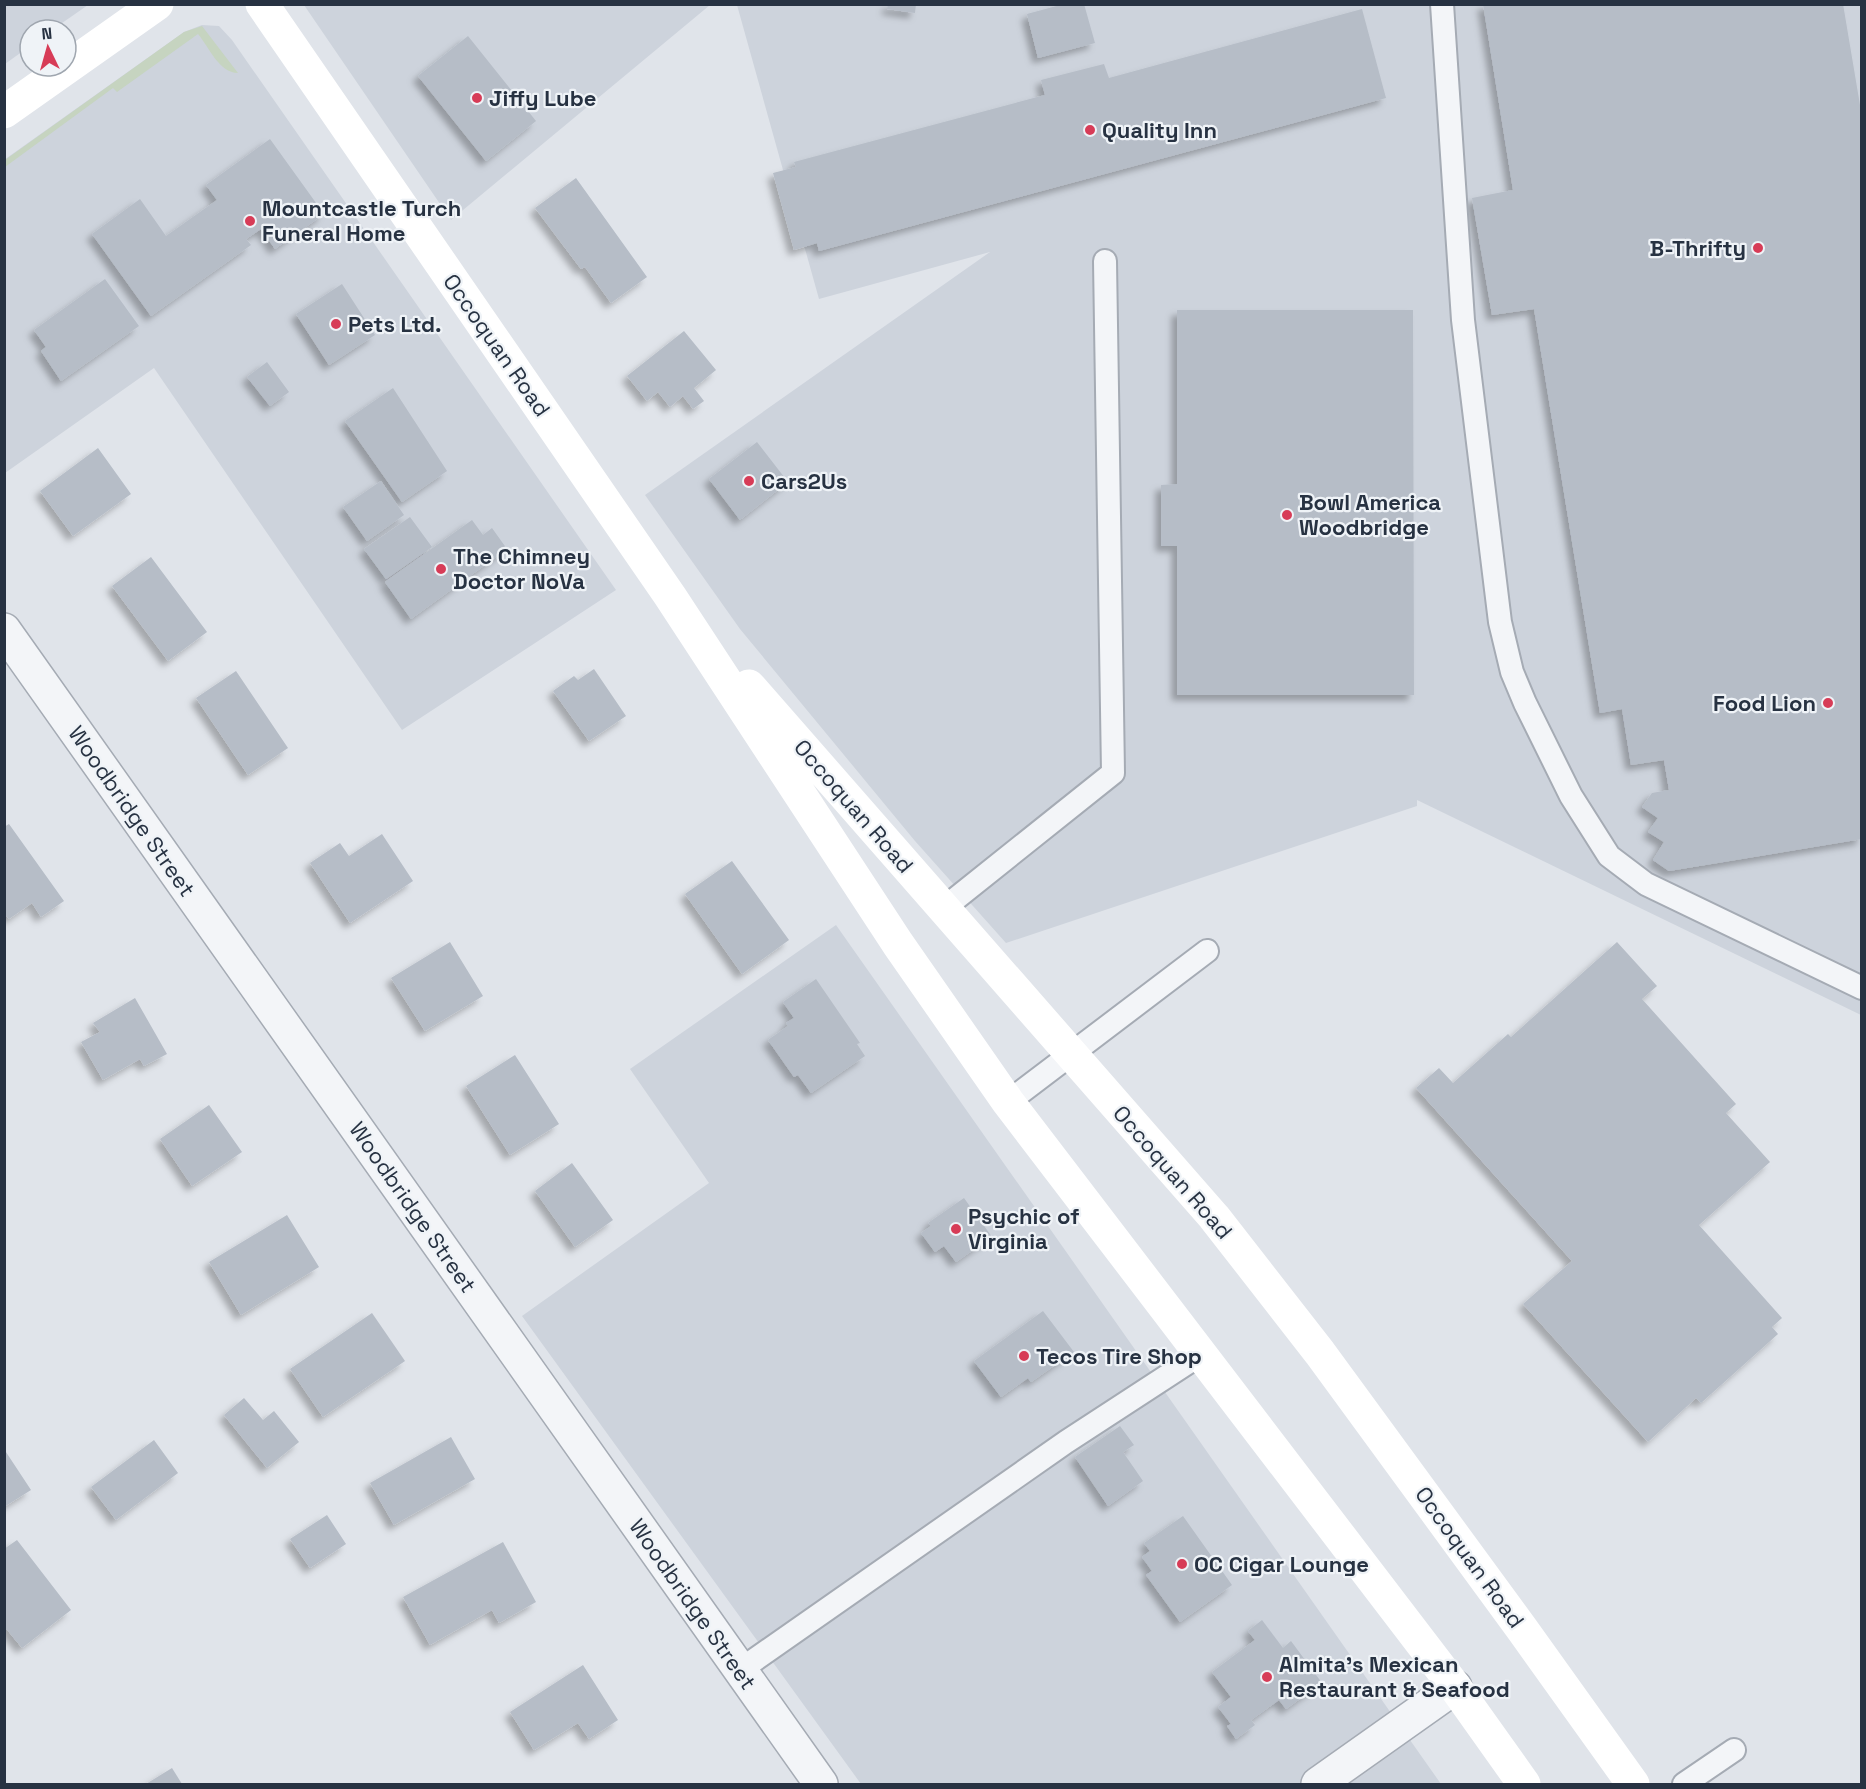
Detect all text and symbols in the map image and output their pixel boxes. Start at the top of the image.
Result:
north arrow [18,18,78,78]
text: N [40,23,53,44]
place label: Jiffy Lube [489,84,596,112]
marker: Jiffy Lube [470,91,484,105]
place label: Quality Inn [1102,116,1217,144]
marker: Quality Inn [1083,123,1097,137]
place label: Mountcastle Turch Funeral Home [262,194,461,247]
marker: Mountcastle Turch Funeral Home [243,214,257,228]
place label: B-Thrifty [1650,234,1746,262]
marker: B-Thrifty [1751,241,1765,255]
street label: Occoquan Road [437,268,557,422]
place label: Pets Ltd. [348,310,442,338]
marker: Pets Ltd. [329,317,343,331]
place label: Cars2Us [761,467,847,495]
marker: Cars2Us [742,474,756,488]
place label: Bowl America Woodbridge [1299,488,1441,541]
marker: Bowl America Woodbridge [1280,508,1294,522]
place label: The Chimney Doctor NoVa [453,542,590,595]
marker: The Chimney Doctor NoVa [434,562,448,576]
place label: Food Lion [1713,689,1816,717]
marker: Food Lion [1821,696,1835,710]
street label: Woodbridge Street [62,720,202,902]
street label: Occoquan Road [788,733,920,879]
street label: Occoquan Road [1107,1099,1239,1245]
street label: Woodbridge Street [343,1116,483,1298]
place label: Psychic of Virginia [968,1202,1080,1255]
marker: Psychic of Virginia [949,1222,963,1236]
place label: Tecos Tire Shop [1036,1342,1202,1370]
marker: Tecos Tire Shop [1017,1349,1031,1363]
street label: Occoquan Road [1409,1481,1531,1633]
street label: Woodbridge Street [623,1513,763,1695]
place label: OC Cigar Lounge [1194,1550,1369,1578]
marker: OC Cigar Lounge [1175,1557,1189,1571]
place label: Almita's Mexican Restaurant & Seafood [1279,1650,1510,1703]
marker: Almita's Mexican Restaurant & Seafood [1260,1670,1274,1684]

